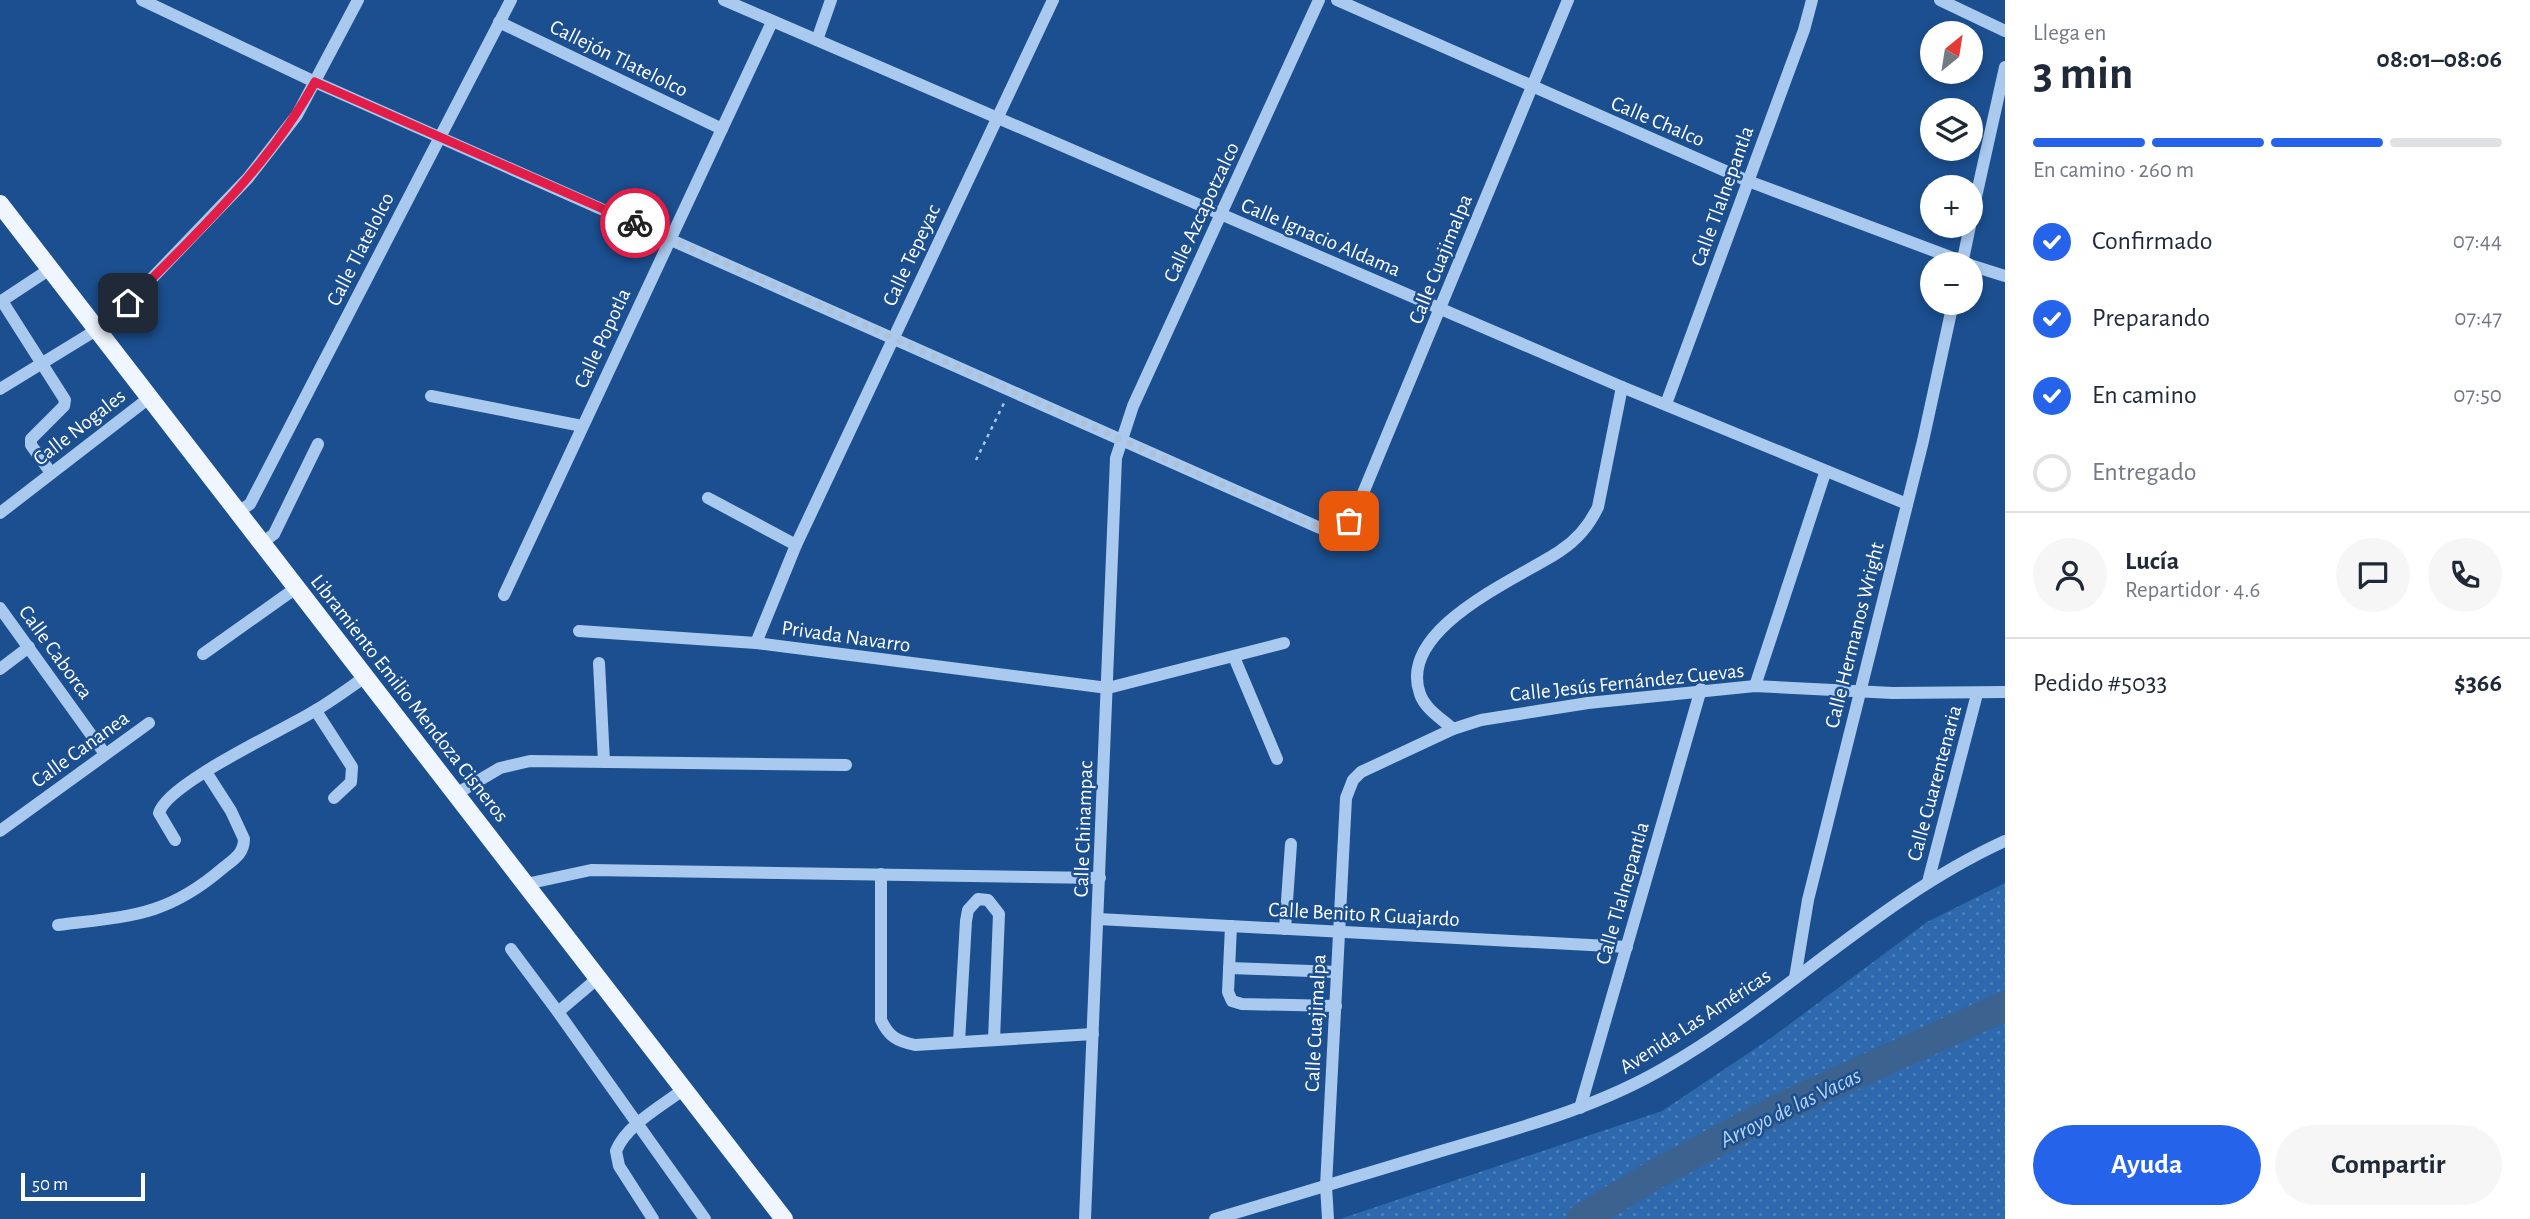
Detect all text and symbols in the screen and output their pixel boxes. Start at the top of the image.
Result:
street label: Callejón Tlatelolco [546,16,691,101]
north arrow [1920,21,1983,84]
map controls [1920,21,1983,315]
text: Llega en [2033,22,2106,45]
text: 08:01–08:06 [2376,46,2502,72]
text: 3 min [2033,51,2133,97]
street label: Calle Chalco [1608,92,1708,151]
button: layers [1920,98,1983,161]
street label: Calle Tlalnepantla [1687,123,1758,269]
street label: Calle Azcapotzalco [1160,139,1243,285]
text: En camino · 260 m [2033,159,2194,182]
button: + [1920,175,1983,238]
courier [600,188,670,258]
street label: Calle Tlatelolco [323,189,398,309]
street label: Calle Cuajimalpa [1405,191,1476,327]
street label: Calle Ignacio Aldama [1238,194,1404,281]
street label: Calle Tepeyac [879,201,944,309]
icon: bike [616,204,654,242]
icon: check [2033,223,2071,261]
text: Confirmado [2092,228,2213,254]
text: 07:44 [2453,230,2502,253]
button: − [1920,252,1983,315]
pin [98,273,158,333]
icon: home [109,284,147,322]
street label: Calle Popotla [570,285,635,391]
icon: check [2033,300,2071,338]
text: Preparando [2092,305,2210,331]
text: 07:47 [2454,307,2502,330]
icon: check [2033,377,2071,415]
text: En camino [2092,382,2197,408]
text: 07:50 [2453,384,2502,407]
street label: Calle Nogales [29,385,129,470]
text: Entregado [2092,459,2197,485]
pin [1319,491,1379,551]
icon: bag [1330,502,1368,540]
button: person [2033,538,2107,612]
button: chat [2336,538,2410,612]
button: phone [2428,538,2502,612]
street label: Calle Hermanos Wright [1821,540,1888,730]
text: Lucía [2125,548,2179,574]
street label: Libramiento Emilio Mendoza Cisneros [307,571,513,826]
text: Repartidor · 4.6 [2125,579,2260,602]
street label: Calle Caborca [15,602,97,703]
street label: Privada Navarro [780,617,912,656]
street label: Calle Jesús Fernández Cuevas [1509,660,1745,705]
text: Pedido #5033 [2033,670,2167,696]
text: $366 [2454,670,2502,696]
street label: Calle Cuarentenaria [1904,703,1965,863]
street label: Calle Cananea [28,707,133,792]
street label: Calle Chinampac [1071,760,1096,898]
street label: Calle Tlalnepantla [1592,819,1653,967]
street label: Calle Benito R Guajardo [1268,899,1460,930]
street label: Calle Cuajimalpa [1301,953,1330,1092]
street label: Avenida Las Américas [1616,965,1774,1078]
water label: Arroyo de las Vacas [1716,1064,1865,1153]
button: Ayuda [2033,1125,2261,1205]
button: Compartir [2275,1125,2502,1205]
scale bar [21,1170,145,1202]
text: 50 m [32,1175,68,1194]

